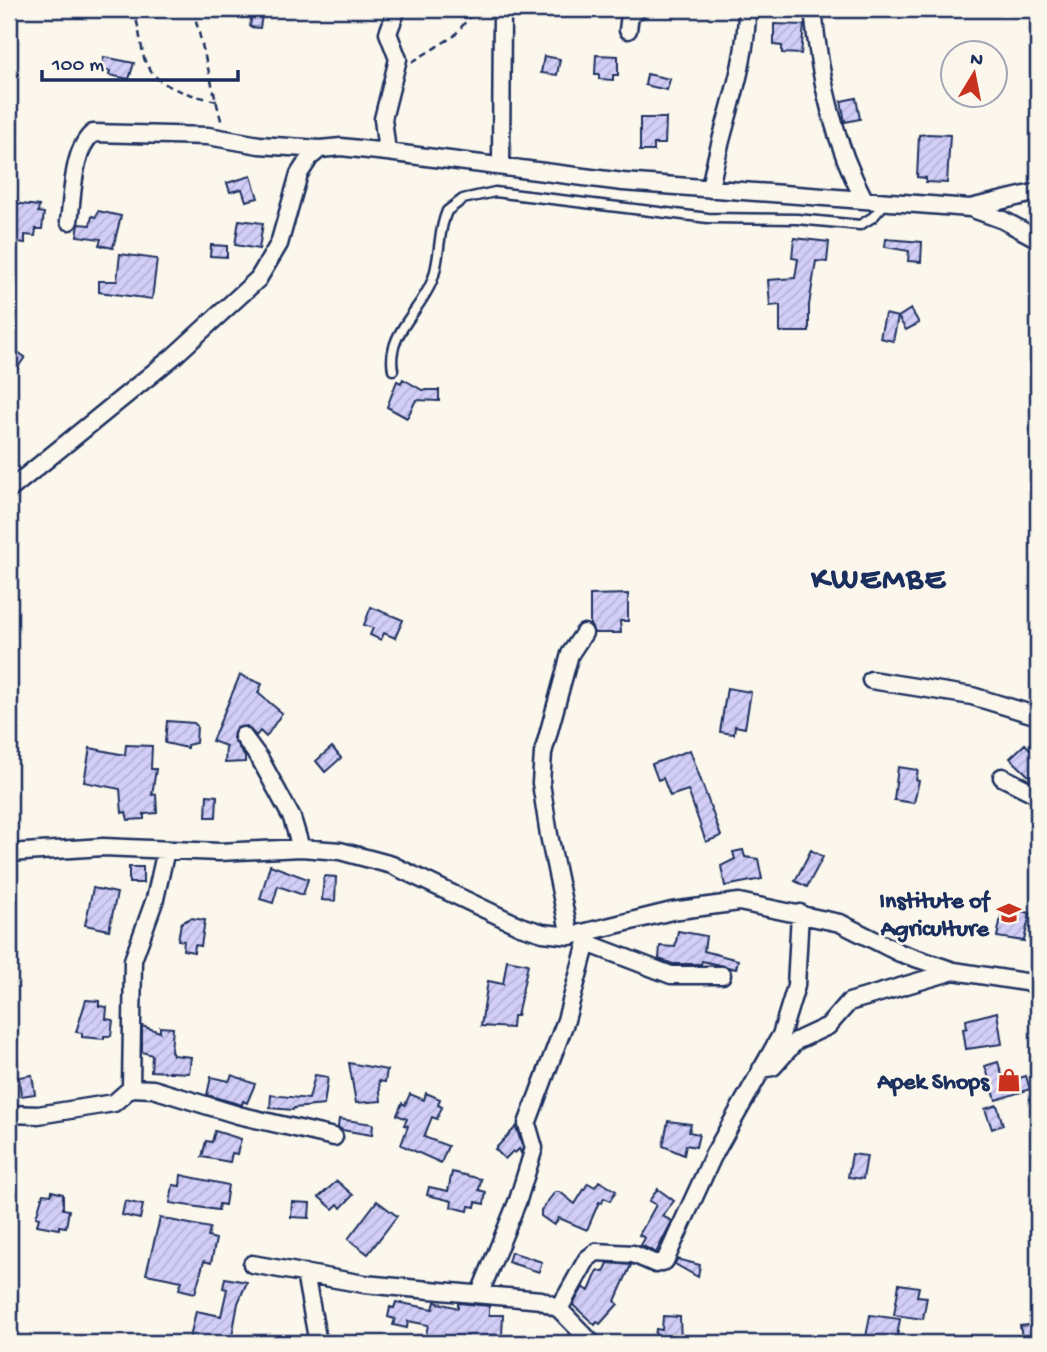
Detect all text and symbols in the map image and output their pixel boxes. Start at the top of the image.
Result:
scale bar [42,38,238,82]
north arrow [939,38,1009,108]
text: N [968,48,984,73]
text: 100 m [51,54,104,79]
district label: KWEMBE [810,562,947,600]
place label: Institute of Agriculture [879,888,992,945]
school or university icon: Institute of Agriculture [995,899,1023,927]
shop icon: Apek Shops [995,1066,1023,1094]
place label: Apek Shops [876,1069,990,1098]

